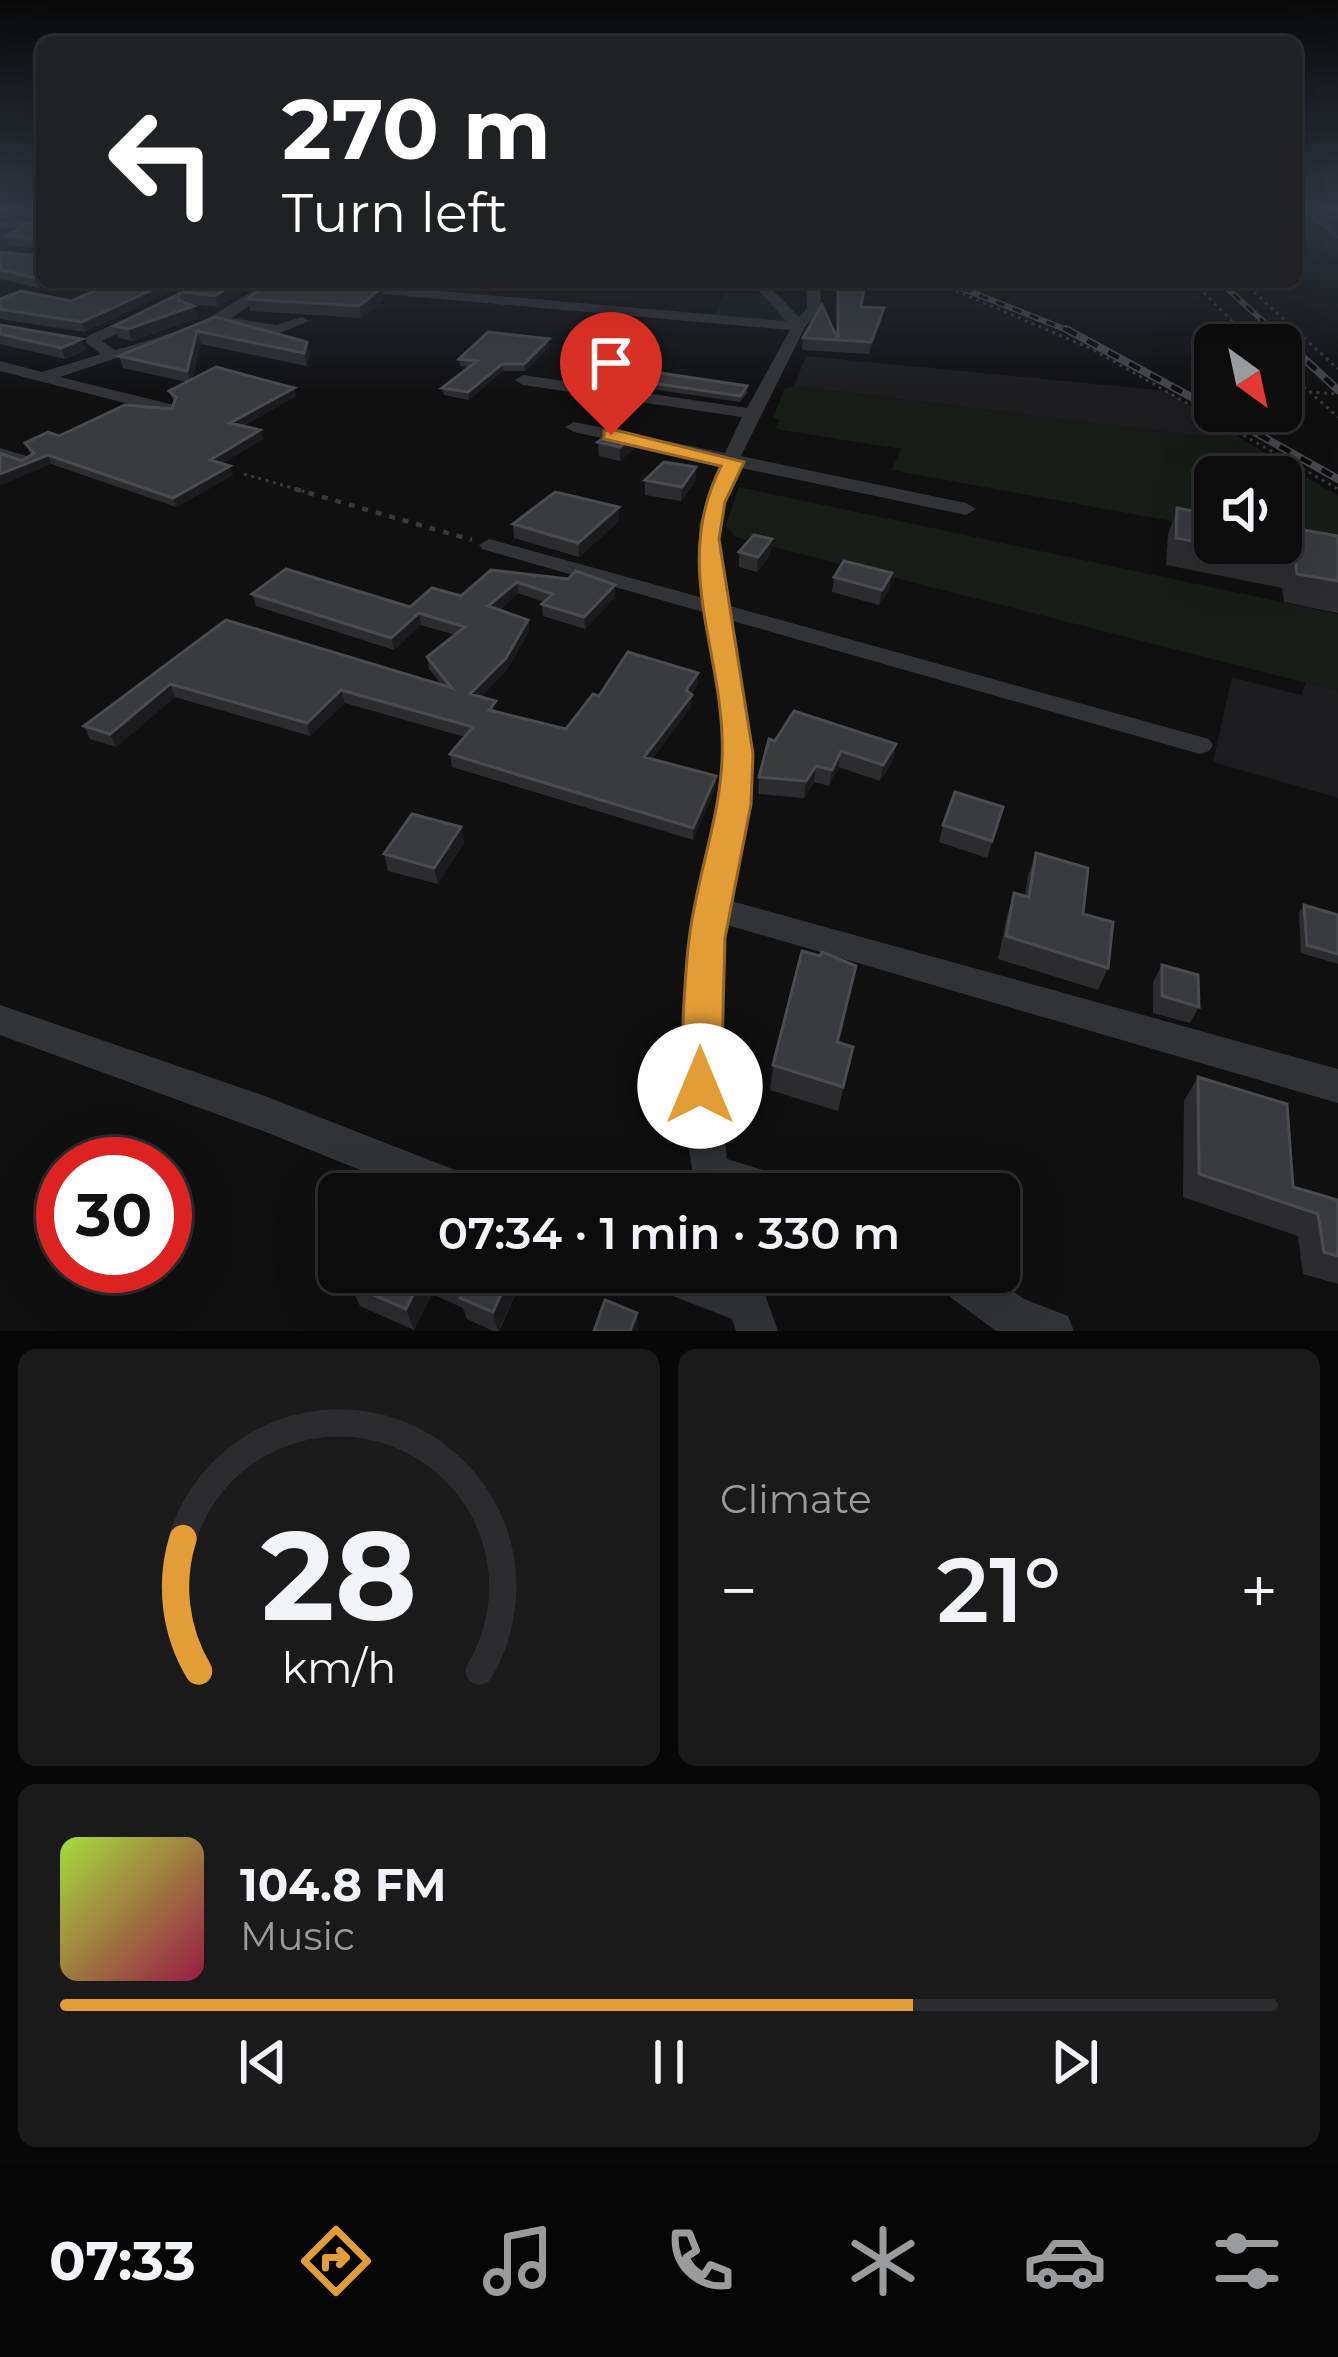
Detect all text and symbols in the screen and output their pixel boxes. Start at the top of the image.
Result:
text: 270 m [282,78,551,180]
icon: left [84,84,240,240]
text: Turn left [282,180,508,246]
pin [560,312,662,435]
north arrow [1194,324,1302,432]
map controls [1194,324,1302,564]
icon: arrive [578,330,644,396]
button: sound [1194,456,1302,564]
position arrow [637,1023,763,1149]
speed limit sign: 30 [36,1137,192,1293]
text: 07:34 · 1 min · 330 m [438,1205,900,1260]
text: Climate [720,1475,872,1523]
text: 28 [261,1499,417,1651]
text: 21° [937,1535,1061,1645]
text: − [720,1550,758,1631]
text: + [1240,1550,1278,1631]
text: km/h [282,1640,396,1693]
text: 104.8 FM [240,1857,447,1912]
text: Music [240,1912,355,1960]
icon: previous [230,2029,296,2095]
icon: pause [636,2029,702,2095]
icon: next [1042,2029,1108,2095]
icon: directions [294,2219,378,2303]
icon: music [476,2219,560,2303]
icon: phone [658,2219,742,2303]
icon: climate [841,2219,925,2303]
icon: car [1023,2219,1107,2303]
icon: filters [1205,2219,1289,2303]
text: 07:33 [49,2228,196,2294]

